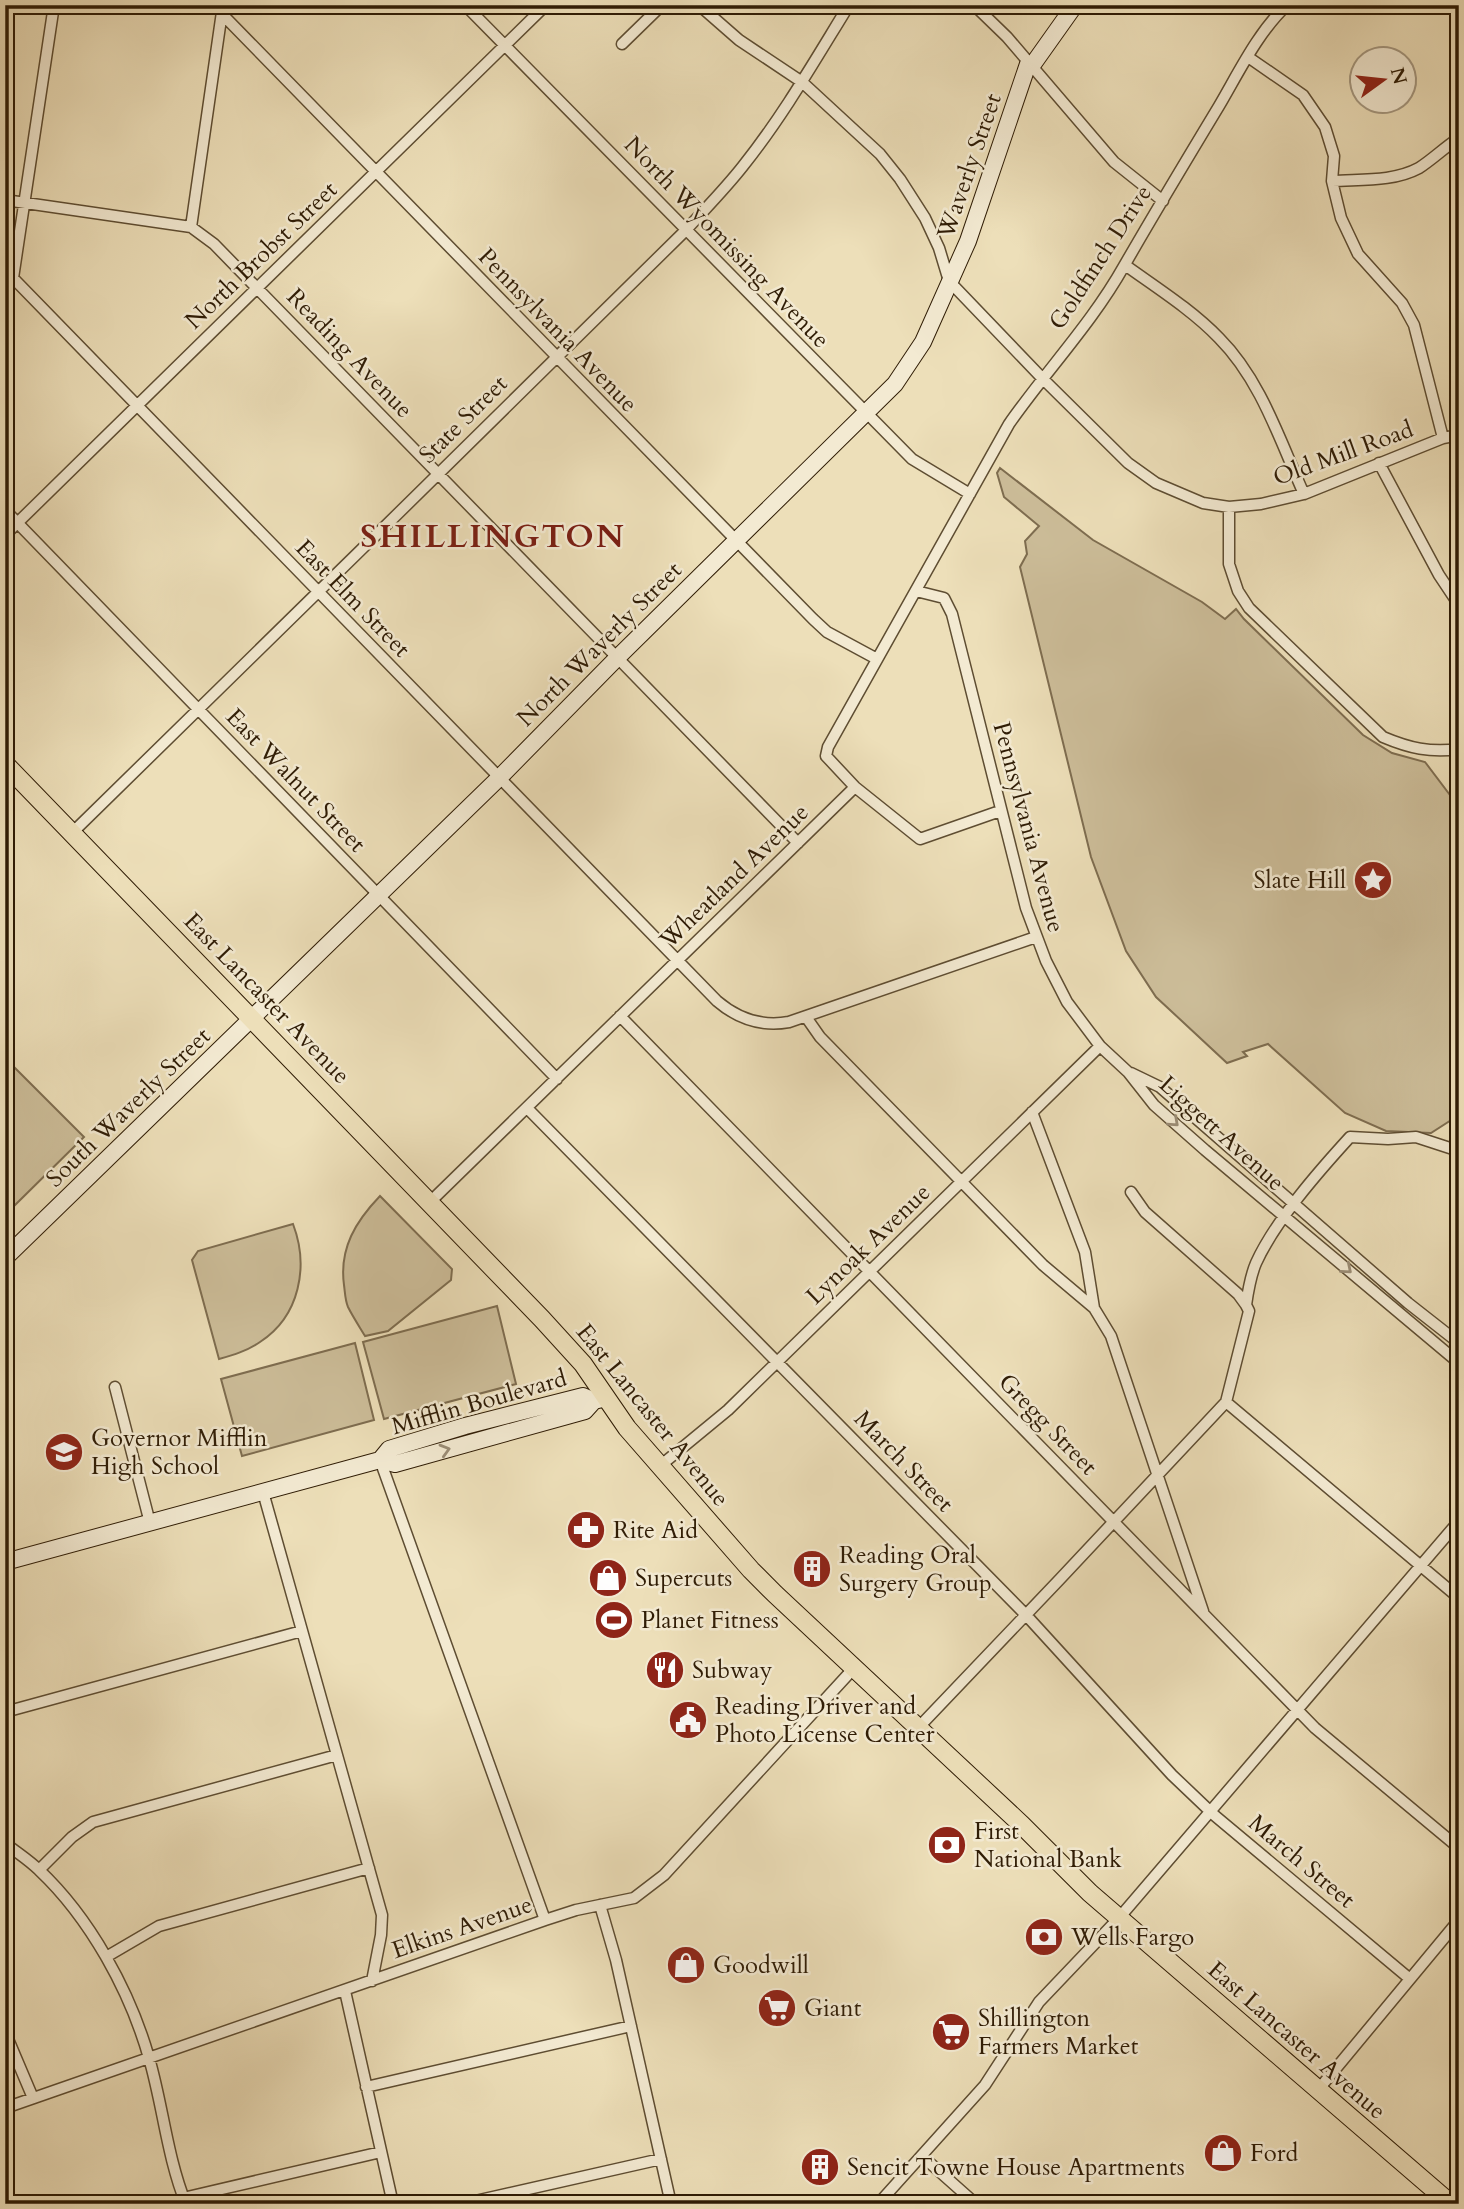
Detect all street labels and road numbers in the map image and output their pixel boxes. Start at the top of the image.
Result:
street label: Waverly Street [929,89,1010,244]
street label: North Wyomissing Avenue [617,129,837,356]
street label: North Brobst Street [178,174,345,337]
street label: Goldfinch Drive [1041,178,1160,336]
street label: Pennsylvania Avenue [470,241,645,420]
street label: Reading Avenue [279,281,420,426]
street label: State Street [412,368,515,471]
street label: Old Mill Road [1269,413,1418,494]
street label: East Elm Street [288,532,418,665]
street label: North Waverly Street [510,554,689,734]
street label: East Walnut Street [218,701,373,860]
street label: Pennsylvania Avenue [985,718,1073,936]
street label: Wheatland Avenue [652,797,816,957]
street label: East Lancaster Avenue [176,905,357,1091]
street label: South Waverly Street [39,1020,218,1195]
street label: Liggett Avenue [1152,1068,1292,1199]
street label: Lynoak Avenue [799,1176,938,1312]
street label: East Lancaster Avenue [568,1317,737,1514]
street label: Mifflin Boulevard [388,1362,571,1443]
street label: Gregg Street [991,1366,1105,1483]
street label: March Street [847,1403,961,1520]
street label: March Street [1241,1807,1362,1916]
street label: Elkins Avenue [388,1888,537,1967]
street label: East Lancaster Avenue [1200,1954,1393,2127]

